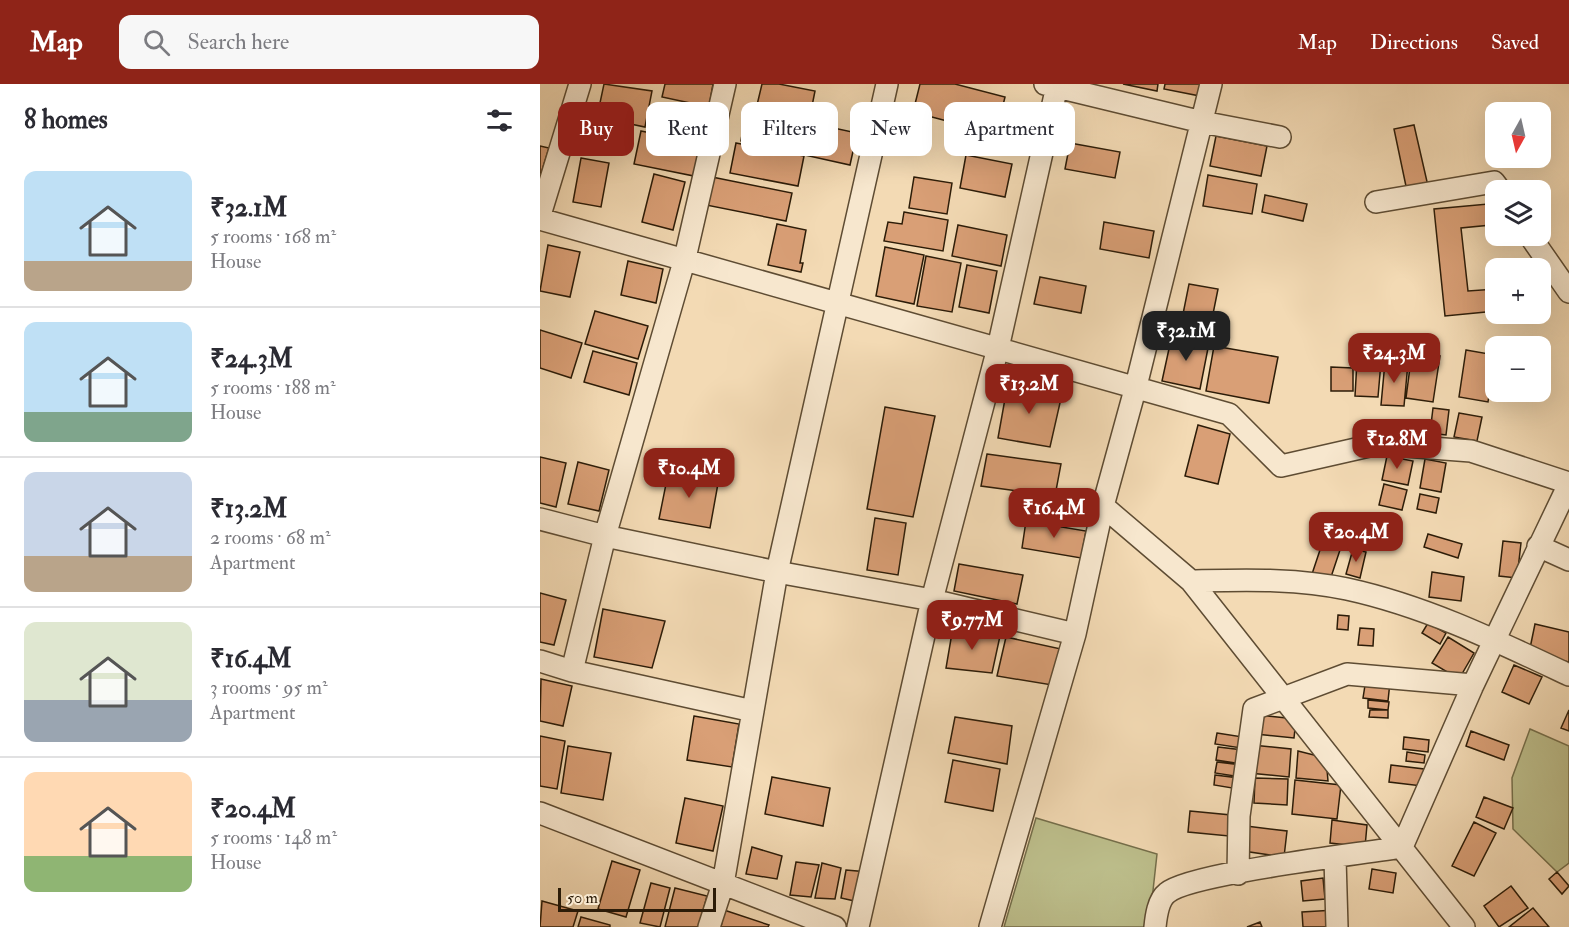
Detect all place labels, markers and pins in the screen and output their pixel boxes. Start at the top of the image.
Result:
pin: ₹32.1M [1137,311,1235,362]
pin: ₹24.3M [1345,333,1443,384]
pin: ₹13.2M [980,364,1078,415]
pin: ₹12.8M [1348,419,1446,470]
pin: ₹10.4M [640,448,738,499]
pin: ₹16.4M [1005,488,1103,539]
pin: ₹20.4M [1307,512,1405,563]
pin: ₹9.77M [923,600,1021,651]

